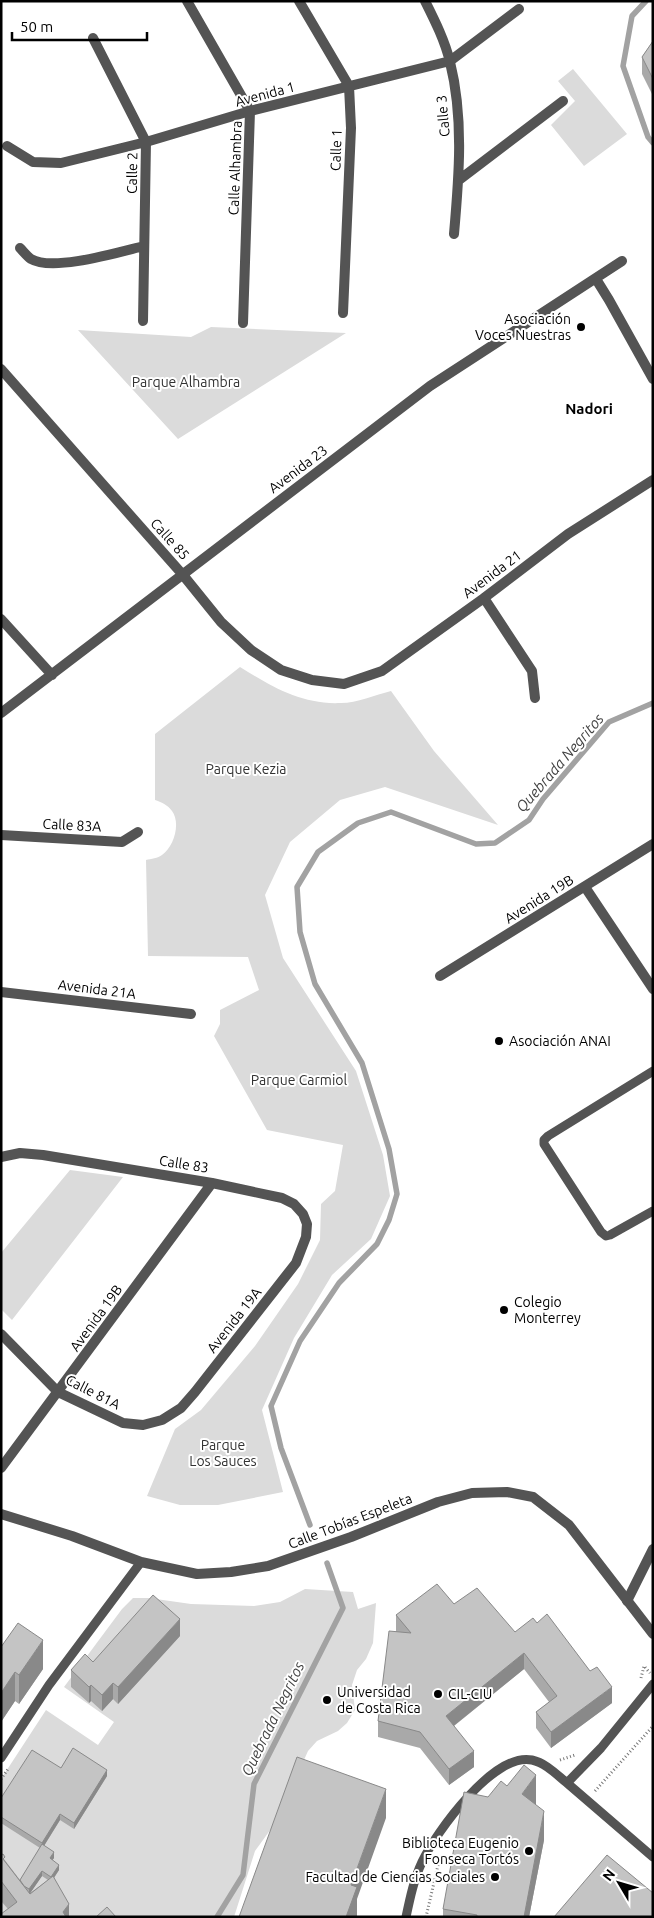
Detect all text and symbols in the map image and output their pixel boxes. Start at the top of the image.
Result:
scale bar [12,10,148,42]
text: 50 m [20,18,53,35]
street label: Avenida 1 [233,78,297,110]
street label: Calle 3 [433,94,453,138]
street label: Calle Alhambra [225,120,245,216]
street label: Calle 1 [327,129,345,171]
street label: Calle 2 [124,152,140,194]
place label: Asociación Voces Nuestras [475,311,571,343]
marker: Asociación Voces Nuestras [575,321,587,333]
park label: Parque Alhambra [132,374,240,390]
district label: Nadori [565,400,613,417]
street label: Avenida 23 [266,442,330,496]
street label: Calle 85 [147,515,193,563]
street label: Avenida 21 [460,547,524,601]
water label: Quebrada Negritos [512,710,608,816]
park label: Parque Kezia [206,761,286,777]
street label: Calle 83A [42,815,102,835]
street label: Avenida 19B [502,871,576,926]
street label: Avenida 21A [57,976,137,1002]
place label: Asociación ANAI [509,1033,611,1049]
marker: Asociación ANAI [493,1035,505,1047]
park label: Parque Carmiol [251,1072,347,1088]
street label: Calle 83 [158,1152,210,1176]
street label: Avenida 19B [67,1282,125,1354]
street label: Avenida 19A [204,1284,264,1356]
place label: Colegio Monterrey [514,1294,581,1326]
marker: Colegio Monterrey [498,1304,510,1316]
street label: Calle 81A [63,1371,123,1413]
park label: Parque Los Sauces [189,1437,257,1469]
street label: Calle Tobías Espeleta [286,1490,414,1552]
water label: Quebrada Negritos [238,1658,309,1779]
place label: Universidad de Costa Rica [337,1684,421,1716]
place label: CIL-CIU [448,1686,492,1702]
marker: CIL-CIU [432,1688,444,1700]
marker: Universidad de Costa Rica [321,1694,333,1706]
place label: Biblioteca Eugenio Fonseca Tortós [402,1835,519,1867]
marker: Biblioteca Eugenio Fonseca Tortós [523,1845,535,1857]
north arrow [594,1858,644,1908]
text: N [599,1866,618,1884]
place label: Facultad de Ciencias Sociales [305,1869,485,1885]
marker: Facultad de Ciencias Sociales [489,1871,501,1883]

